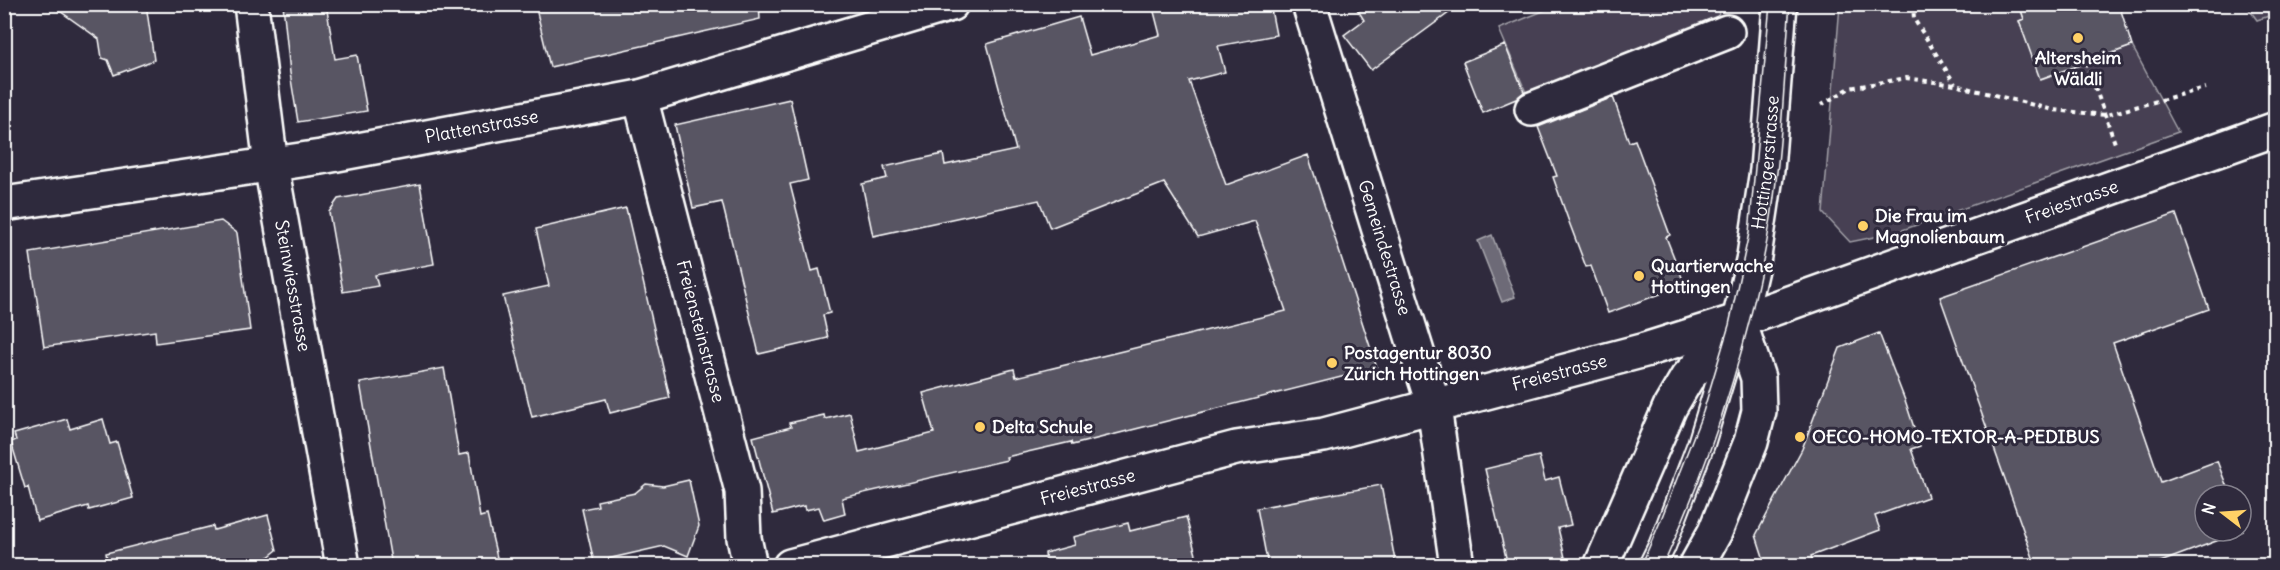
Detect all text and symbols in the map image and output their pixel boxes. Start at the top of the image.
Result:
marker: Altersheim Wäldli [2071,31,2085,45]
place label: Altersheim Wäldli [2035,46,2122,90]
street label: Hottingerstrasse [1746,95,1784,231]
street label: Plattenstrasse [423,104,540,148]
street label: Freiestrasse [2022,174,2121,229]
street label: Gemeindestrasse [1353,177,1417,318]
place label: Die Frau im Magnolienbaum [1875,204,2005,248]
street label: Steinwiesstrasse [270,218,316,354]
marker: Die Frau im Magnolienbaum [1856,219,1870,233]
place label: Quartierwache Hottingen [1651,254,1774,298]
street label: Freiensteinstrasse [672,257,731,405]
marker: Quartierwache Hottingen [1632,269,1646,283]
place label: Postagentur 8030 Zürich Hottingen [1344,341,1492,385]
street label: Freiestrasse [1509,349,1610,396]
marker: Postagentur 8030 Zürich Hottingen [1325,356,1339,370]
place label: Delta Schule [992,415,1093,438]
marker: Delta Schule [973,420,987,434]
place label: OECO-HOMO-TEXTOR-A-PEDIBUS [1812,425,2099,448]
marker: OECO-HOMO-TEXTOR-A-PEDIBUS [1793,430,1807,444]
street label: Freiestrasse [1038,463,1138,510]
north arrow [2193,483,2253,543]
text: N [2197,500,2220,517]

